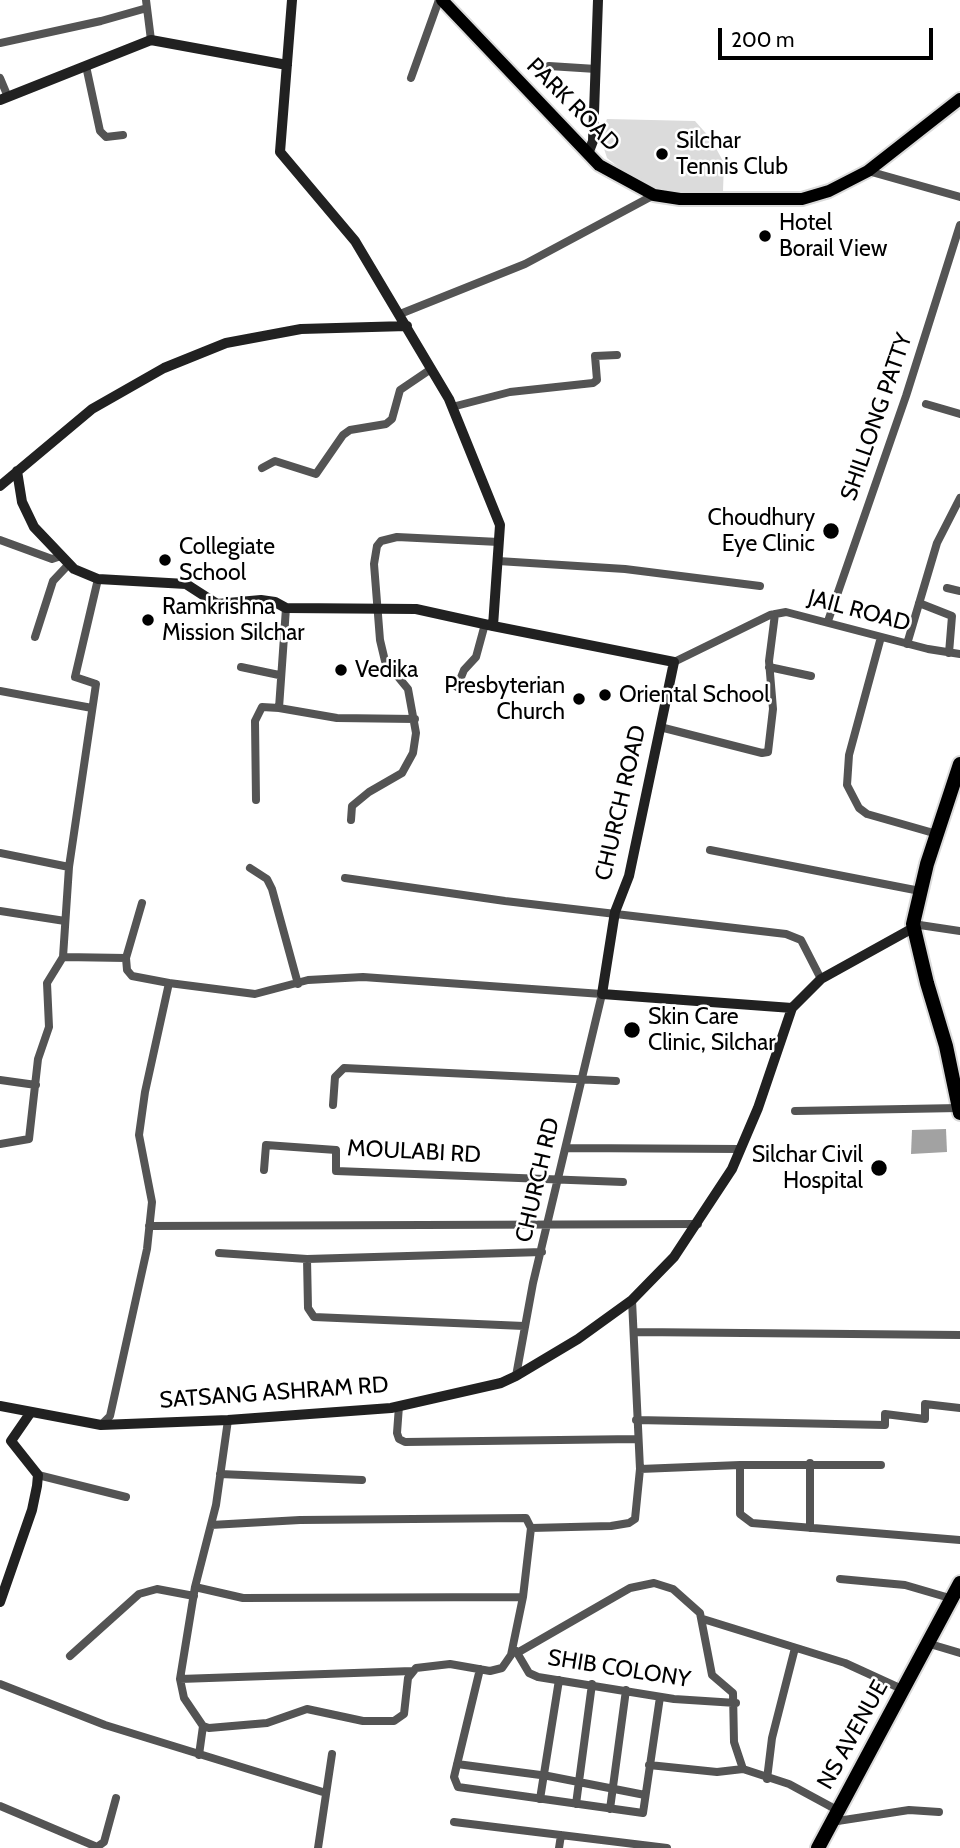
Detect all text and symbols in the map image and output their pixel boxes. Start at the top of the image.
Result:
scale bar [722,14,937,58]
text: 200 m [731,27,794,52]
street label: PARK ROAD [521,53,625,157]
place label: Silchar Tennis Club [676,127,788,181]
marker: Silchar Tennis Club [654,146,670,162]
place label: Hotel Borail View [779,209,887,263]
marker: Hotel Borail View [757,228,773,244]
street label: SHILLONG PATTY [835,330,919,504]
place label: Choudhury Eye Clinic [707,504,815,558]
marker: Choudhury Eye Clinic [821,521,841,541]
place label: Collegiate School [179,533,275,587]
marker: Collegiate School [157,552,173,568]
street label: JAIL ROAD [805,584,913,638]
place label: Ramkrishna Mission Silchar [162,593,305,647]
marker: Ramkrishna Mission Silchar [140,612,156,628]
place label: Vedika [355,656,418,684]
marker: Vedika [333,662,349,678]
place label: Presbyterian Church [444,672,565,726]
place label: Oriental School [619,681,770,709]
marker: Oriental School [597,687,613,703]
marker: Presbyterian Church [571,691,587,707]
street label: CHURCH ROAD [590,723,652,883]
place label: Skin Care Clinic, Silchar [648,1003,775,1057]
marker: Skin Care Clinic, Silchar [622,1020,642,1040]
street label: CHURCH RD [510,1115,566,1245]
street label: MOULABI RD [346,1135,482,1169]
place label: Silchar Civil Hospital [752,1141,863,1195]
marker: Silchar Civil Hospital [869,1158,889,1178]
street label: SATSANG ASHRAM RD [159,1371,389,1415]
street label: SHIB COLONY [546,1644,692,1694]
street label: NS AVENUE [812,1676,894,1794]

